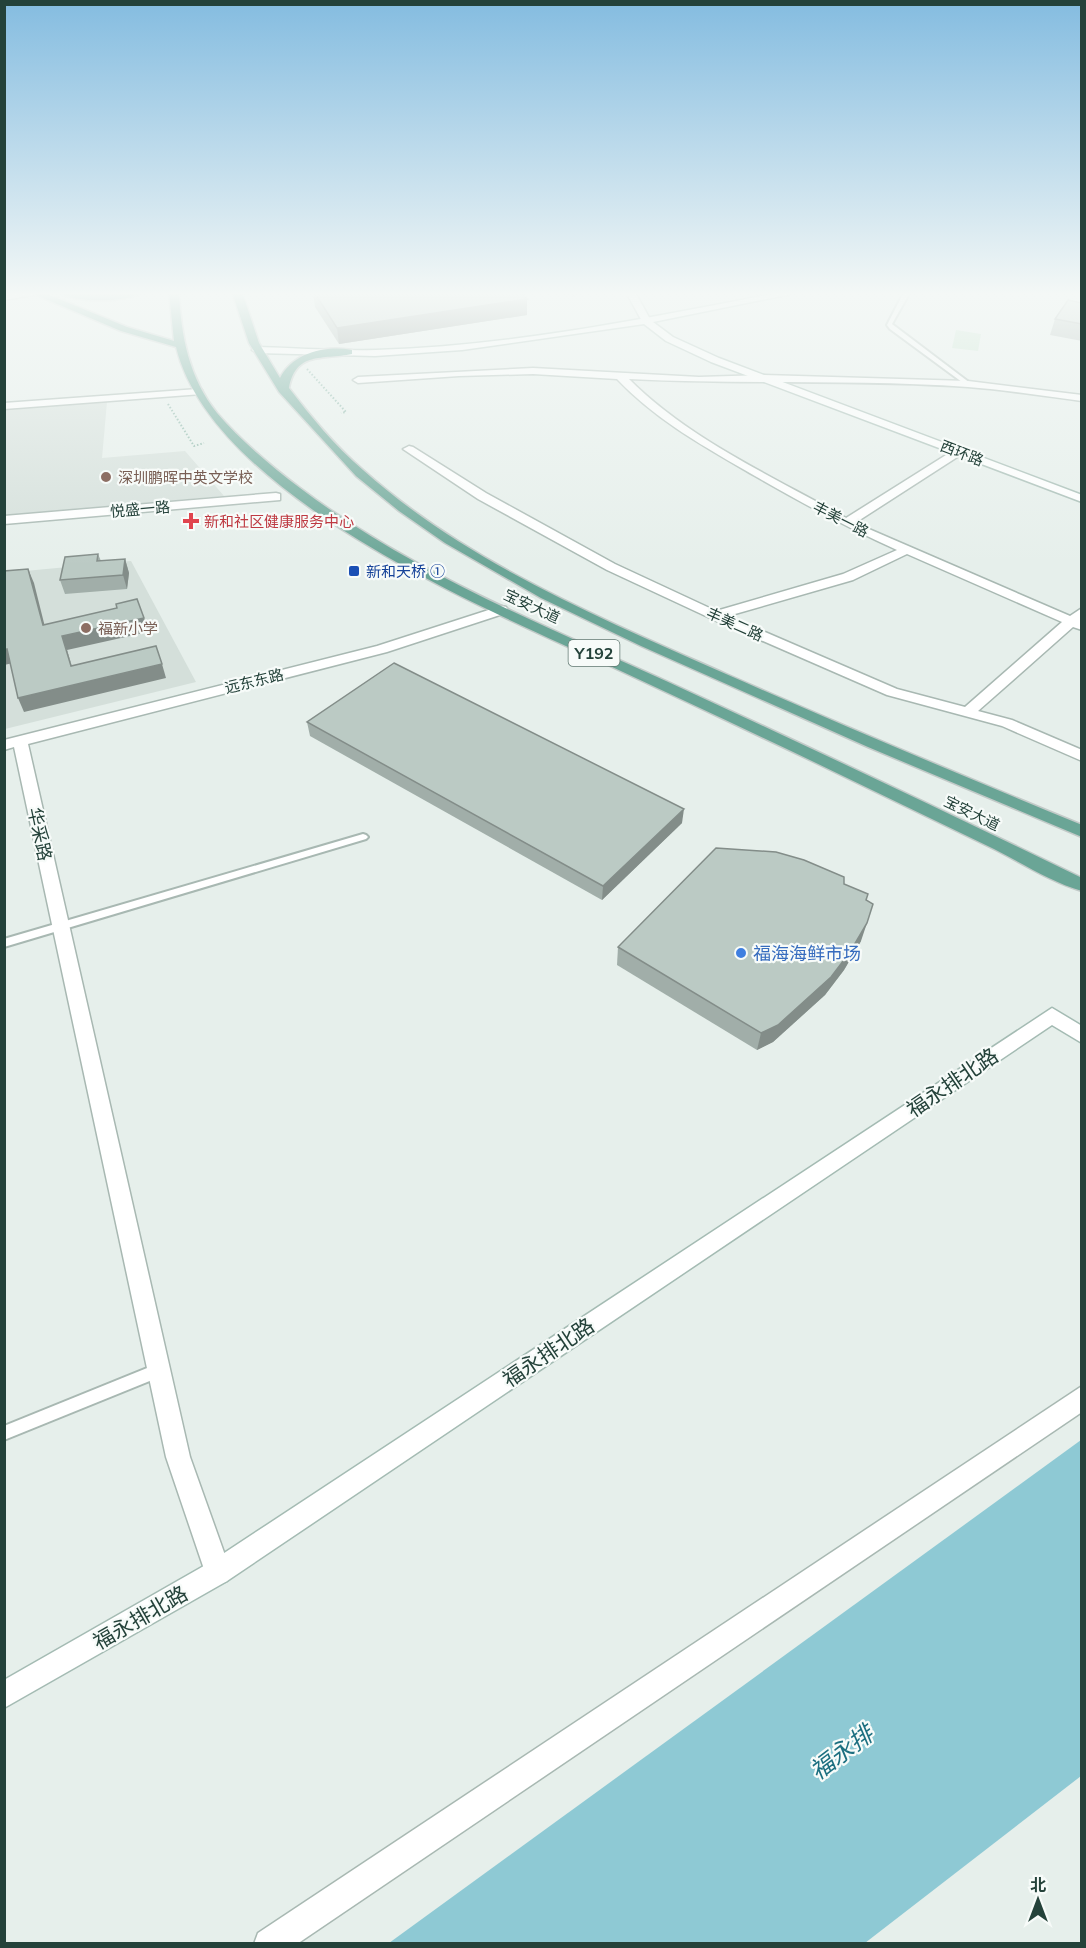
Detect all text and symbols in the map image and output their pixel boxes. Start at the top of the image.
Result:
street label: 西环路 [938,436,986,470]
place label: 深圳鹏晖中英文学校 [118,468,253,487]
marker: 深圳鹏晖中英文学校 [99,470,113,484]
street label: 悦盛一路 [109,497,171,521]
street label: 丰美一路 [810,497,872,541]
marker: 新和社区健康服务中心 [182,512,200,530]
place label: 新和社区健康服务中心 [204,512,354,531]
place label: 新和天桥 ① [366,562,445,581]
marker: 新和天桥 ① [347,564,361,578]
street label: 宝安大道 [501,585,563,627]
street label: 丰美二路 [704,603,766,645]
place label: 福新小学 [98,619,158,638]
marker: 福新小学 [79,621,93,635]
road number: Y192 [568,640,620,666]
street label: 远东东路 [223,665,285,697]
street label: 宝安大道 [941,791,1003,835]
street label: 华采路 [23,805,57,863]
place label: 福海海鲜市场 [753,942,861,965]
marker: 福海海鲜市场 [734,946,748,960]
street label: 福永排北路 [901,1042,1003,1122]
street label: 福永排北路 [497,1312,599,1392]
street label: 福永排北路 [88,1579,192,1655]
water label: 福永排 [803,1717,881,1786]
north arrow [1008,1870,1068,1930]
text: 北 [1030,1875,1046,1895]

